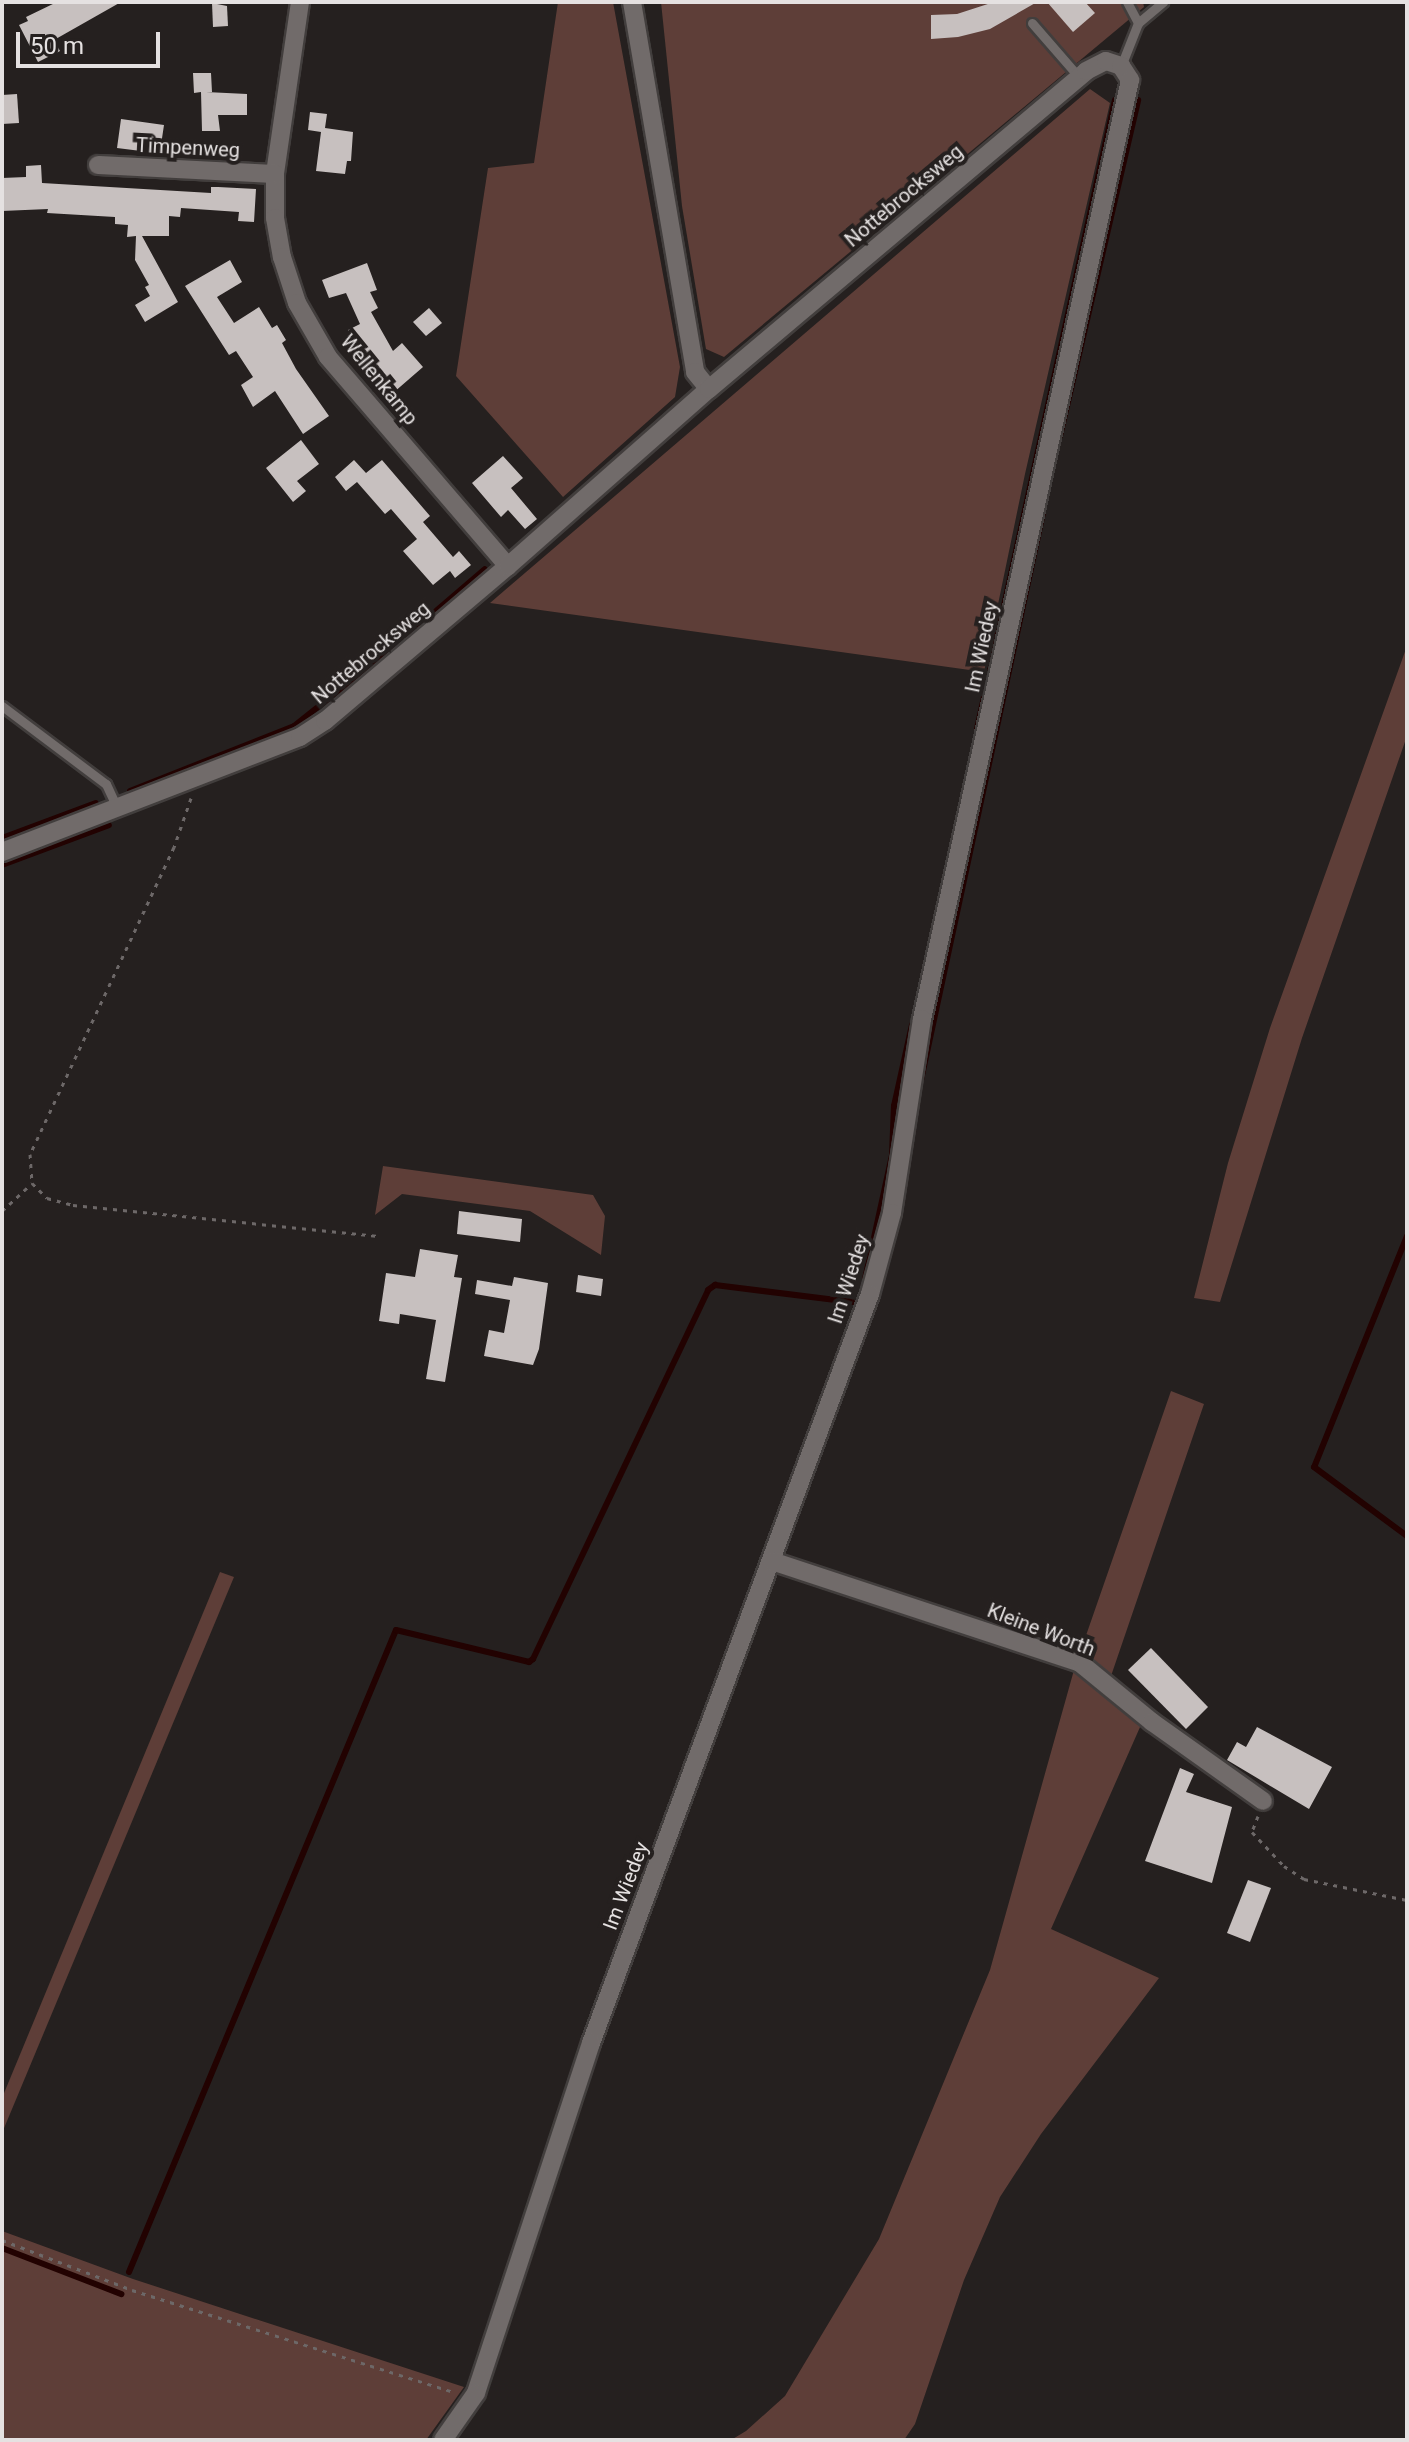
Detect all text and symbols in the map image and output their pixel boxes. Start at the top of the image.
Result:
scale bar [20,16,164,66]
text: 50 m [30,32,84,60]
street label: Timpenweg [135,133,241,163]
street label: Nottebrocksweg [840,140,968,252]
street label: Wellenkamp [335,330,423,430]
street label: Nottebrocksweg [307,597,435,709]
street label: Im Wiedey [961,599,1003,695]
street label: Im Wiedey [823,1231,875,1327]
street label: Kleine Worth [984,1599,1098,1661]
street label: Im Wiedey [598,1839,654,1933]

